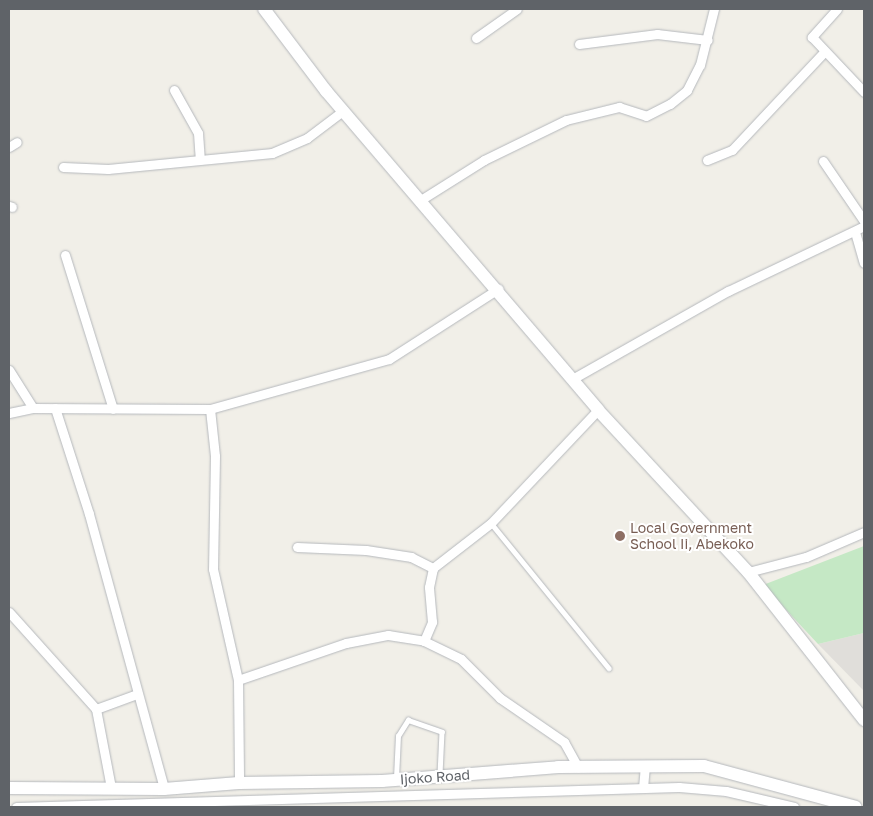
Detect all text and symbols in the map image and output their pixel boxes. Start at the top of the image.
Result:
place label: Local Government School Ii, Abekoko [630,520,754,552]
marker: Local Government School Ii, Abekoko [614,530,626,542]
street label: Ijoko Road [399,766,471,788]

